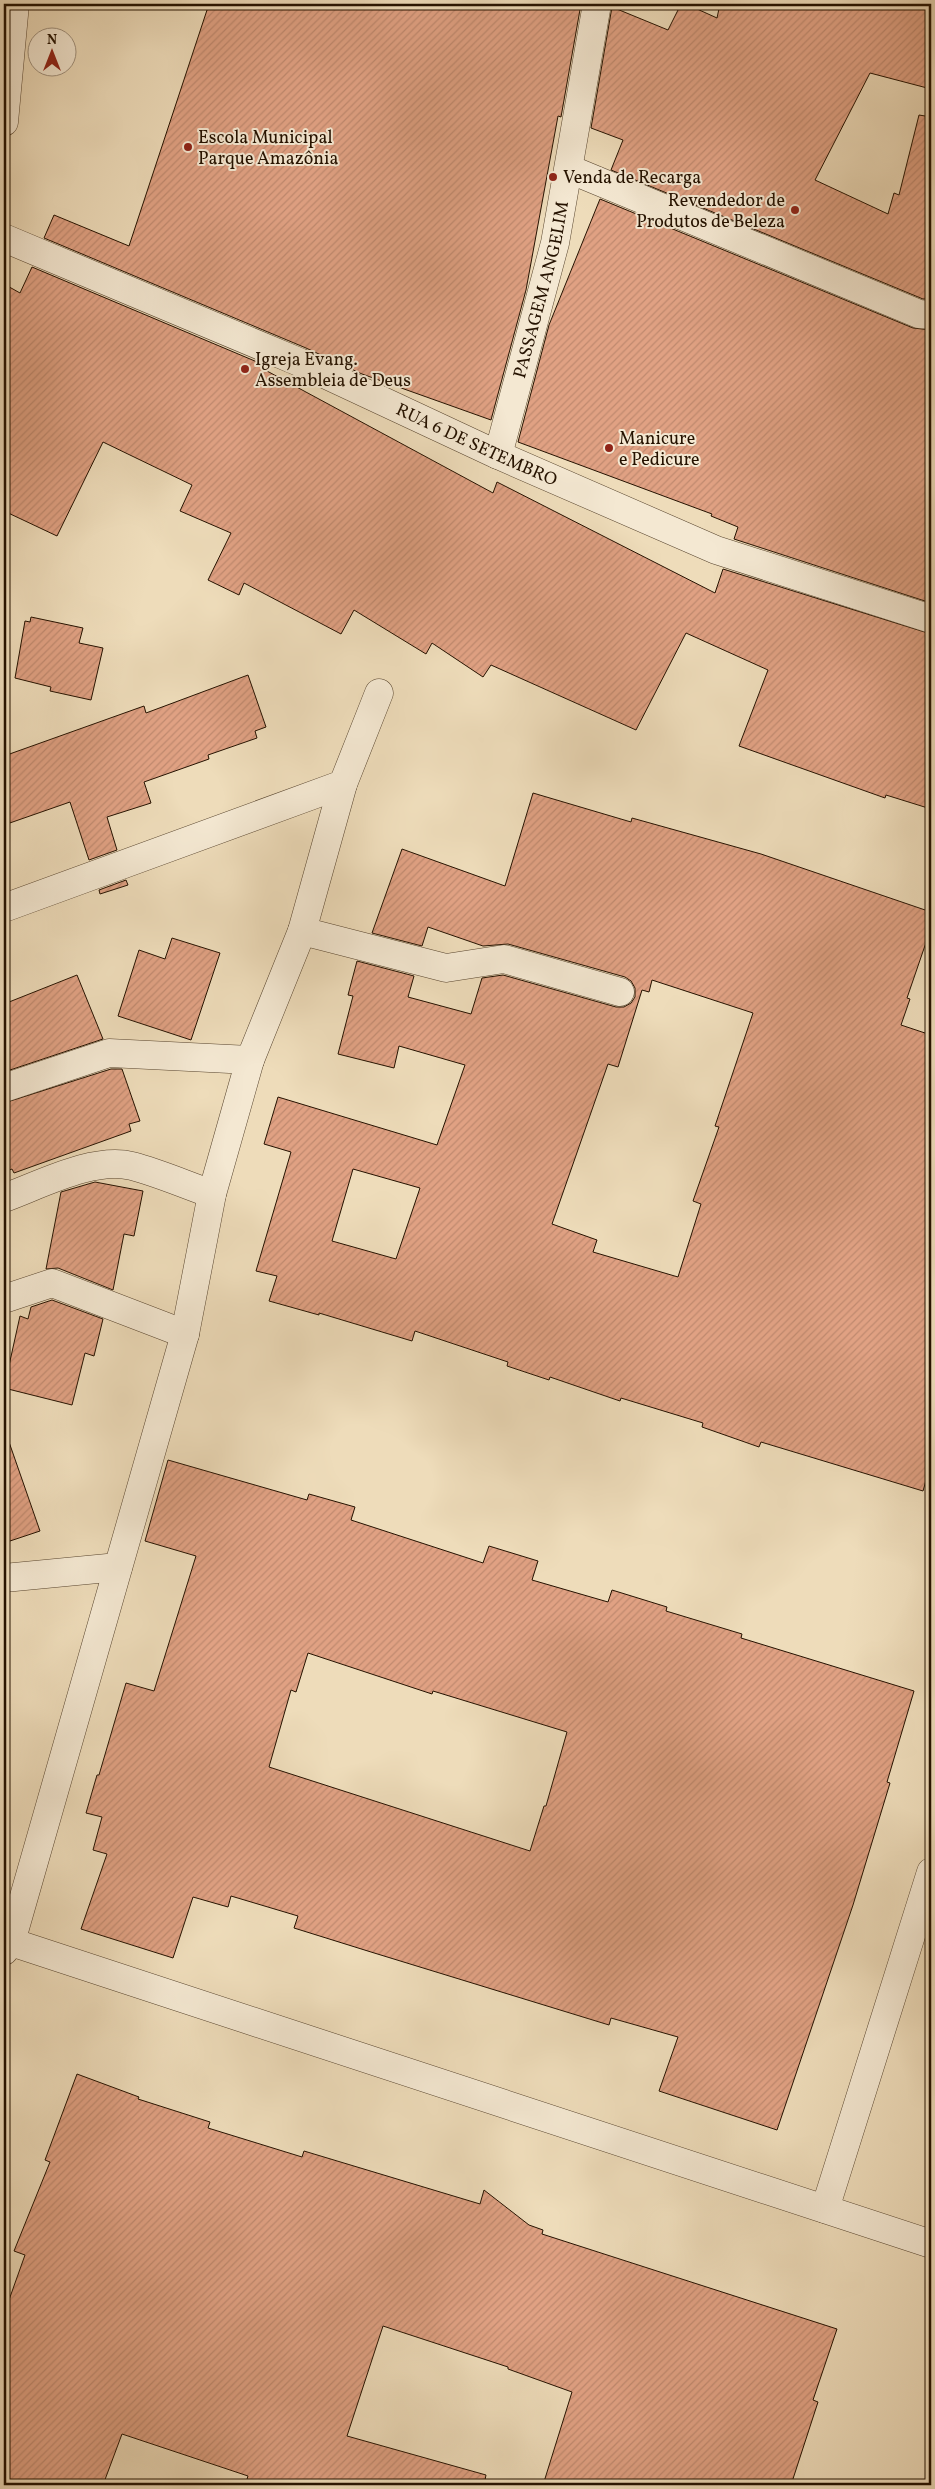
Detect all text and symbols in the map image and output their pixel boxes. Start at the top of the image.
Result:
north arrow [28,28,78,78]
text: N [47,31,57,50]
place label: Escola Municipal Parque Amazônia [198,126,338,172]
marker: Escola Municipal Parque Amazônia [182,141,194,153]
place label: Venda de Recarga [563,166,701,191]
marker: Venda de Recarga [547,171,559,183]
place label: Revendedor de Produtos de Beleza [636,189,785,235]
street label: PASSAGEM ANGELIM [508,199,576,381]
marker: Revendedor de Produtos de Beleza [789,204,801,216]
place label: Igreja Evang. Assembleia de Deus [255,348,411,394]
marker: Igreja Evang. Assembleia de Deus [239,363,251,375]
street label: RUA 6 DE SETEMBRO [391,398,561,493]
place label: Manicure e Pedicure [619,427,700,473]
marker: Manicure e Pedicure [603,442,615,454]

